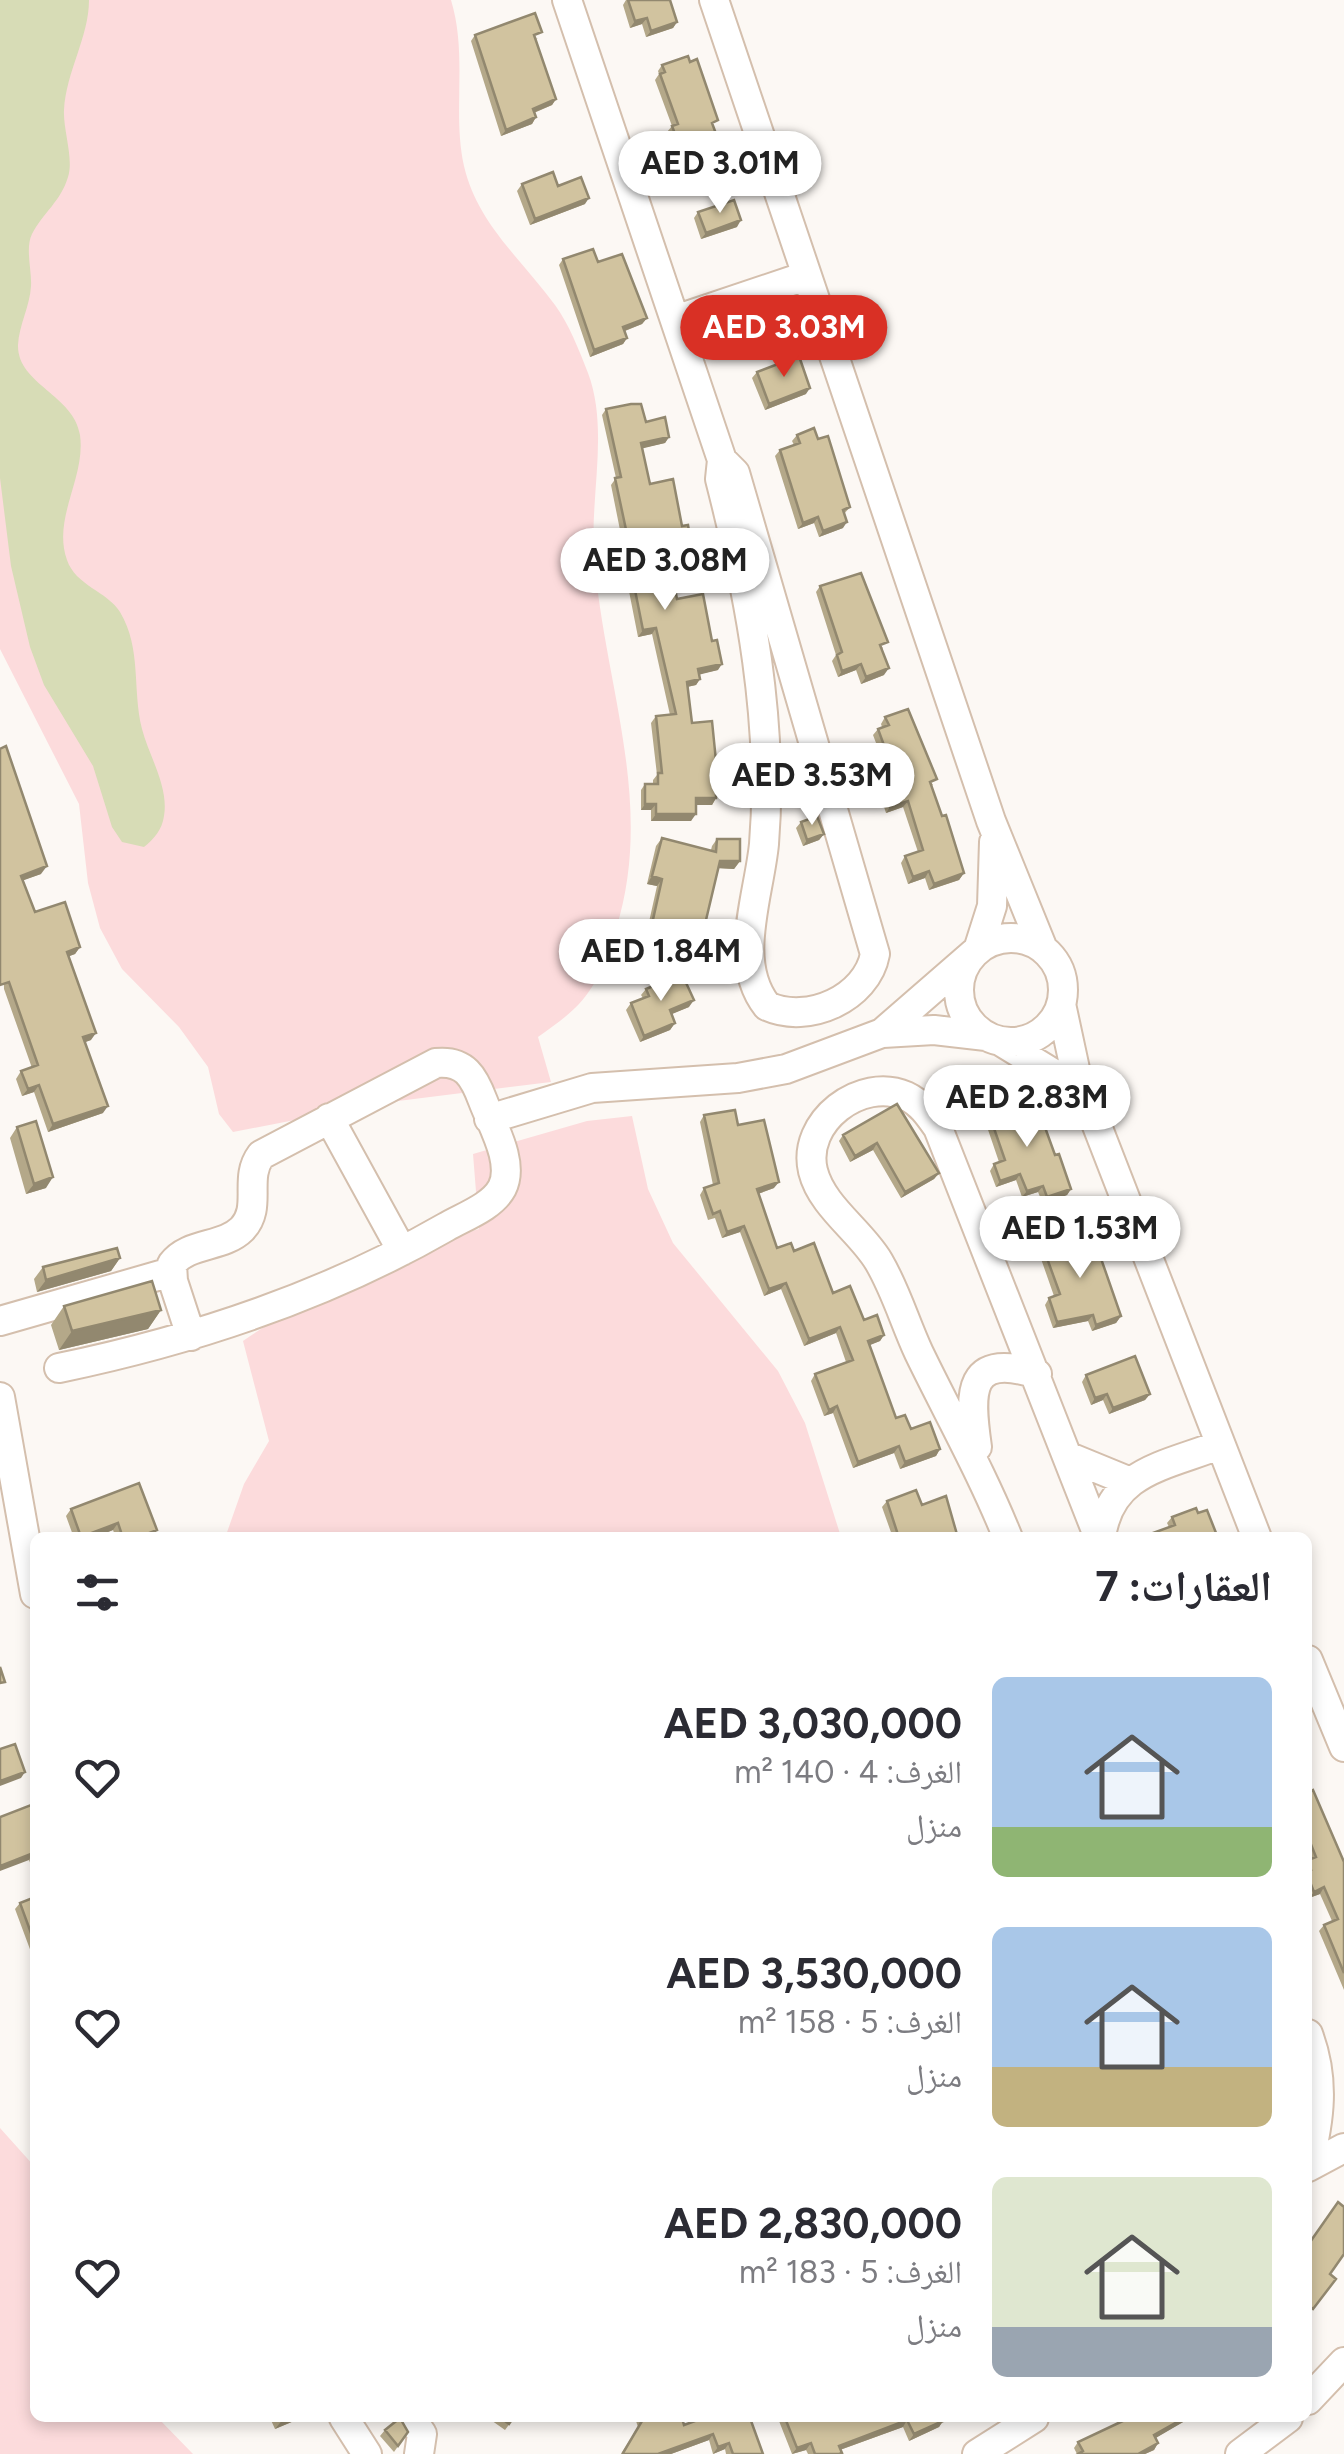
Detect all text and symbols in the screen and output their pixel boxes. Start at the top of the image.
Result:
pin: AED 3.01M [606,131,834,216]
text: AED 3.01M [640,144,800,182]
pin: AED 3.03M [670,295,898,380]
text: AED 3.03M [702,308,866,346]
pin: AED 3.08M [551,528,779,613]
text: AED 3.08M [582,541,748,579]
pin: AED 3.53M [698,743,926,828]
text: AED 3.53M [731,756,893,794]
pin: AED 1.84M [547,919,775,1004]
text: AED 1.84M [581,932,741,970]
pin: AED 2.83M [913,1065,1141,1150]
text: AED 2.83M [946,1078,1108,1116]
pin: AED 1.53M [966,1196,1194,1281]
text: AED 1.53M [1002,1209,1158,1247]
text: العقارات: 7 [1095,1561,1272,1612]
icon: filters [70,1565,125,1620]
text: AED 3,030,000 [664,1698,962,1749]
icon: home [1072,1717,1192,1837]
icon: heart [70,1750,125,1805]
text: الغرف: 4 · 140 m² [734,1753,962,1791]
text: منزل [906,1807,962,1845]
text: AED 3,530,000 [666,1948,962,1999]
icon: home [1072,1967,1192,2087]
icon: heart [70,2000,125,2055]
text: الغرف: 5 · 158 m² [738,2003,962,2041]
text: منزل [906,2057,962,2095]
text: AED 2,830,000 [664,2198,962,2249]
icon: home [1072,2217,1192,2337]
icon: heart [70,2250,125,2305]
text: الغرف: 5 · 183 m² [739,2253,962,2291]
text: منزل [906,2307,962,2345]

